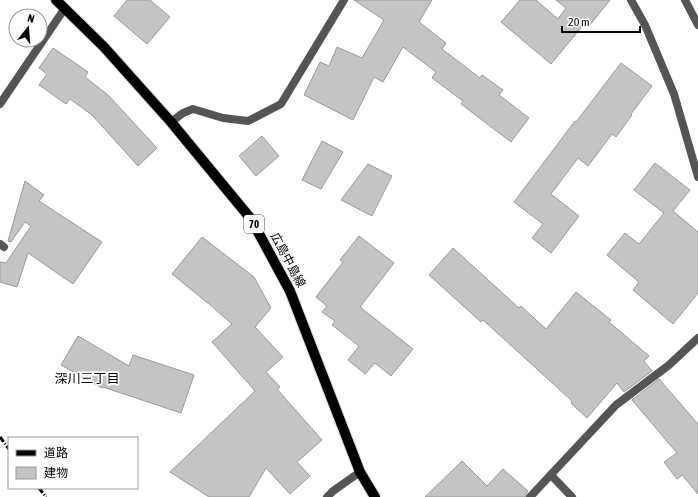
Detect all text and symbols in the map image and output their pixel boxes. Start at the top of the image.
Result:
north arrow [8,8,48,48]
scale bar [562,8,640,34]
text: N [26,12,36,25]
text: 20 m [568,15,590,29]
road number: 70 [244,215,264,233]
street label: 広島中島線 [268,230,308,290]
district label: 深川三丁目 [54,371,120,386]
legend [8,437,138,489]
text: 道路 [44,446,68,460]
text: 建物 [44,466,68,480]

